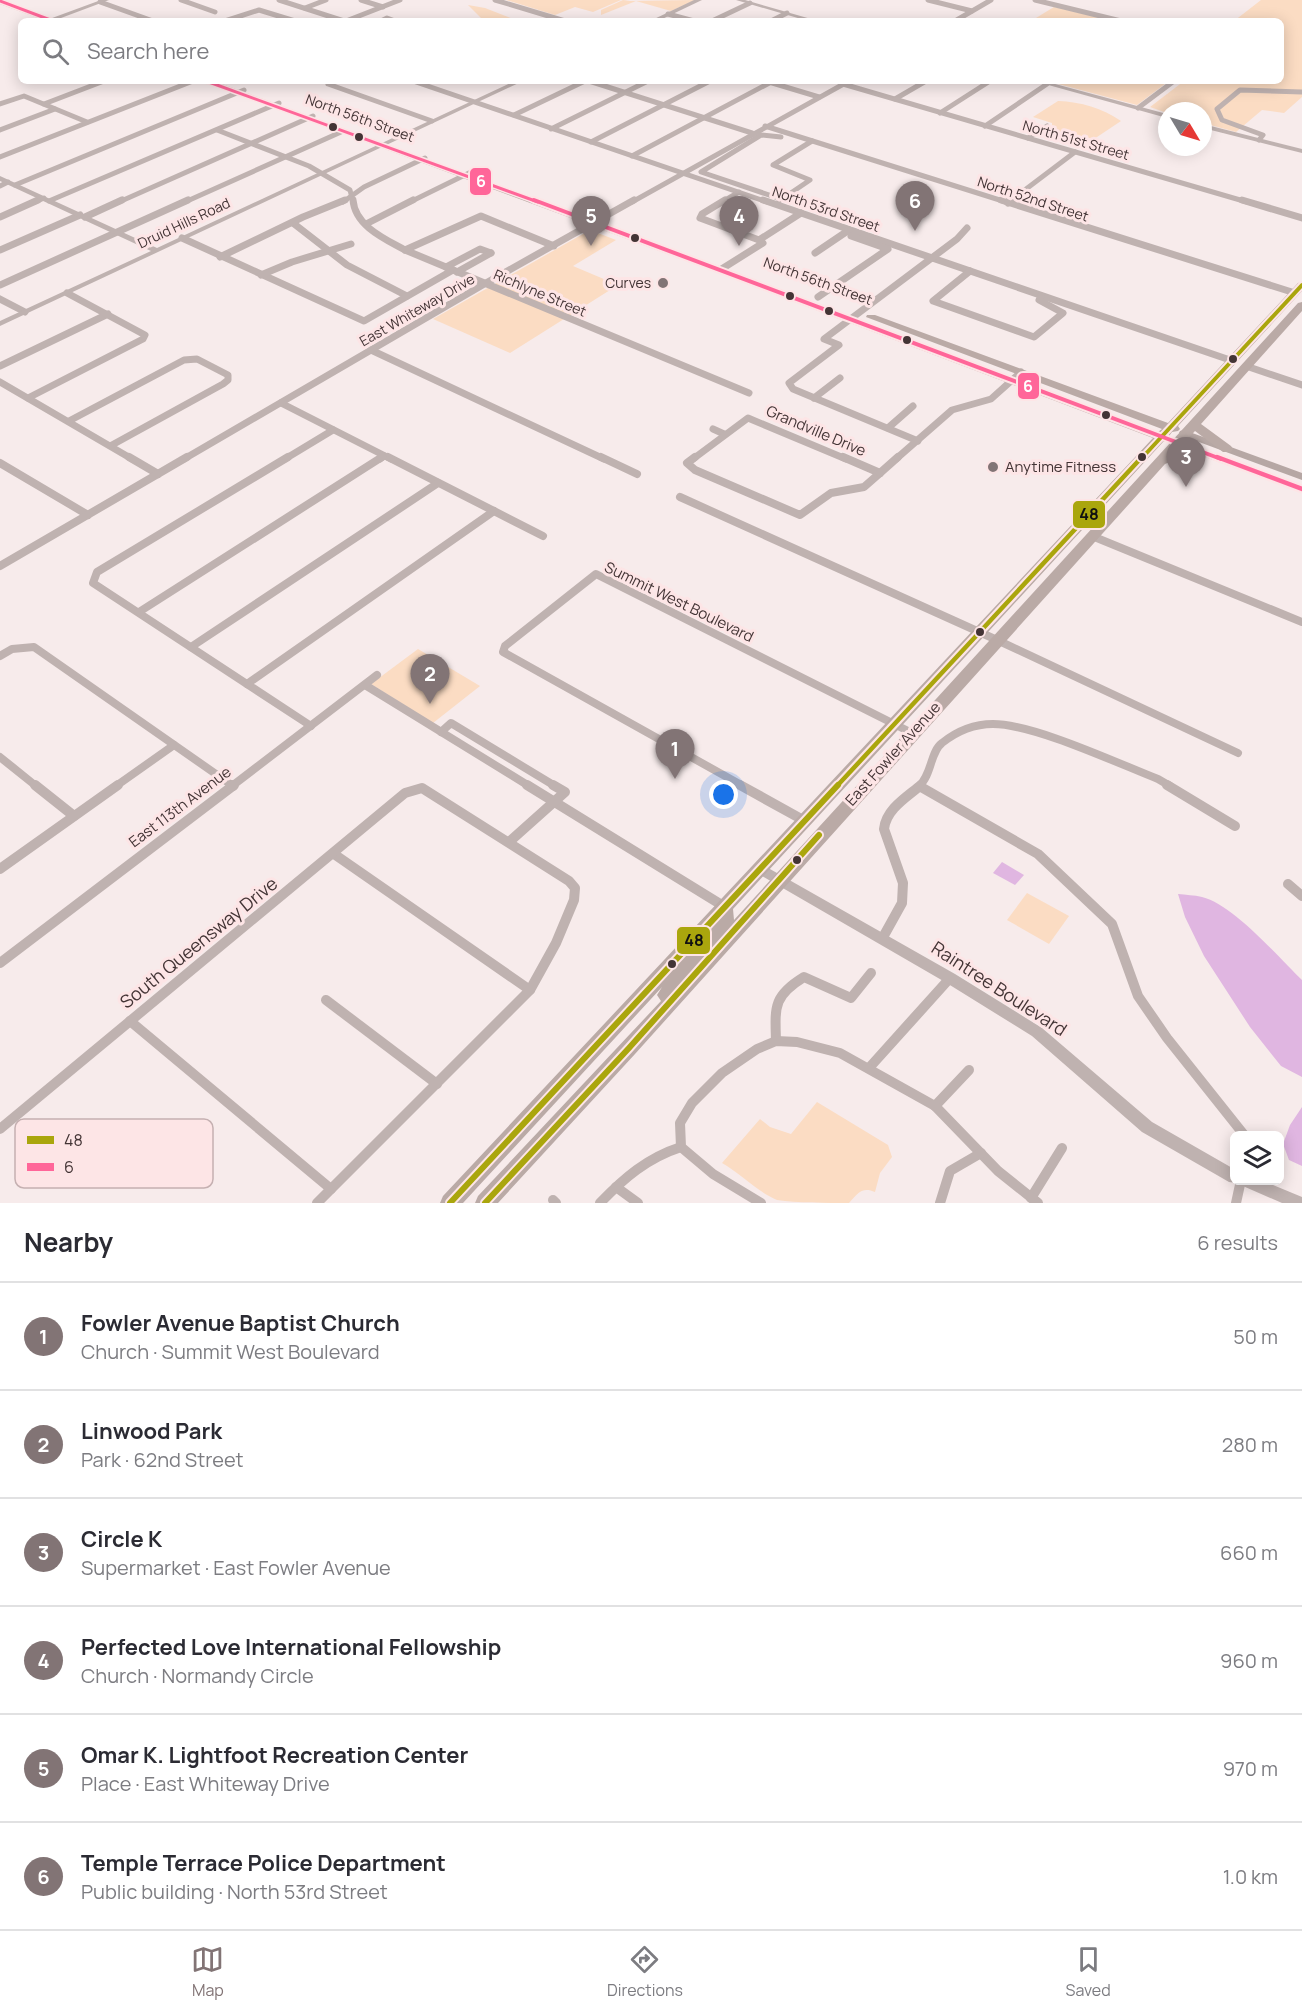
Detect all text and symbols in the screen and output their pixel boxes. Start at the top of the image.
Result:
search box [18,18,1284,84]
icon: search [39,35,72,68]
text: Search here [87,36,209,66]
street label: North 56th Street [303,89,417,146]
north arrow [1158,102,1212,156]
street label: North 51st Street [1021,115,1132,164]
unlabelled marker [327,121,339,133]
unlabelled marker [353,131,365,143]
line badge: 6 [469,167,492,196]
text: 6 [476,170,486,192]
street label: North 52nd Street [975,172,1092,226]
street label: North 53rd Street [770,181,883,236]
pin: 6 [896,182,934,231]
street label: Druid Hills Road [135,193,233,252]
pin: 5 [572,196,610,246]
pin: 4 [720,196,758,246]
unlabelled marker [629,232,641,244]
street label: North 56th Street [761,252,875,309]
street label: Richlyne Street [491,264,590,321]
street label: East Whiteway Drive [356,269,478,350]
place label: Curves [605,273,651,292]
marker: Curves [656,276,670,290]
unlabelled marker [784,290,796,302]
unlabelled marker [823,305,835,317]
unlabelled marker [901,334,913,346]
unlabelled marker [1227,353,1239,365]
line badge: 6 [1017,372,1040,400]
text: 6 [1023,375,1033,397]
street label: Grandville Drive [763,400,870,461]
unlabelled marker [1100,409,1112,421]
pin: 3 [1166,438,1206,487]
unlabelled marker [1136,451,1148,463]
place label: Anytime Fitness [1005,456,1116,477]
marker: Anytime Fitness [986,460,1000,474]
line badge: 48 [1072,500,1106,529]
text: 48 [1079,503,1099,525]
street label: Summit West Boulevard [601,556,757,647]
unlabelled marker [974,626,986,638]
pin: 2 [410,654,450,704]
street label: East Fowler Avenue [840,697,945,810]
pin: 1 [656,730,694,779]
street label: East 113th Avenue [124,761,235,852]
your location [709,780,738,809]
unlabelled marker [791,854,803,866]
street label: South Queensway Drive [115,871,282,1013]
line badge: 48 [676,926,711,955]
text: 48 [684,929,704,951]
street label: Raintree Boulevard [927,935,1072,1041]
unlabelled marker [666,958,678,970]
legend [15,1119,213,1188]
text: 48 [64,1129,83,1151]
map controls [1230,1131,1284,1185]
button: layers [1230,1131,1284,1185]
text: 6 [64,1156,74,1178]
text: Nearby [24,1224,113,1260]
text: 6 results [1197,1229,1278,1256]
text: Fowler Avenue Baptist Church [81,1308,400,1338]
text: 1 [39,1323,48,1350]
text: 50 m [1233,1323,1278,1350]
text: Church · Summit West Boulevard [81,1338,380,1365]
text: Linwood Park [81,1416,222,1446]
text: 2 [38,1431,49,1458]
text: 280 m [1222,1431,1278,1458]
text: Park · 62nd Street [81,1446,244,1473]
text: Circle K [81,1524,162,1554]
text: 3 [38,1539,49,1566]
text: 660 m [1220,1539,1278,1566]
text: Supermarket · East Fowler Avenue [81,1554,391,1581]
text: Perfected Love International Fellowship [81,1632,501,1662]
text: 4 [37,1647,50,1674]
text: 960 m [1220,1647,1278,1674]
text: Church · Normandy Circle [81,1662,314,1689]
text: Omar K. Lightfoot Recreation Center [81,1740,468,1770]
text: 5 [38,1755,49,1782]
text: 970 m [1223,1755,1278,1782]
text: Place · East Whiteway Drive [81,1770,330,1797]
text: Temple Terrace Police Department [81,1848,446,1878]
text: 6 [37,1863,50,1890]
text: 1.0 km [1223,1863,1278,1890]
text: Public building · North 53rd Street [81,1878,388,1905]
tab: Map [191,1943,224,2001]
tab: Directions [607,1943,683,2001]
tab: Saved [1066,1943,1111,2001]

